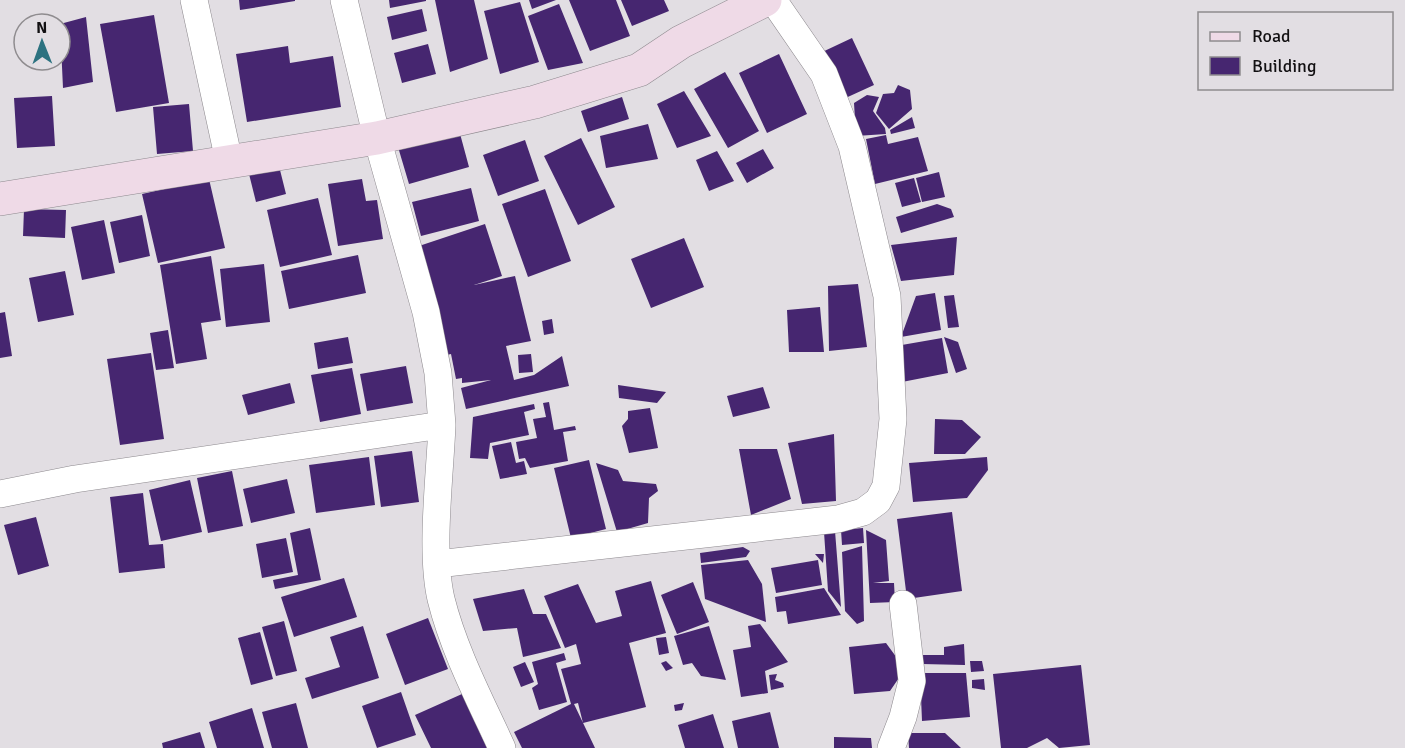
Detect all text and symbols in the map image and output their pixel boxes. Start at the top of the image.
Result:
north arrow [12,12,72,72]
legend [1198,12,1393,90]
text: N [36,18,47,38]
text: Road [1252,25,1291,47]
text: Building [1252,55,1316,77]

